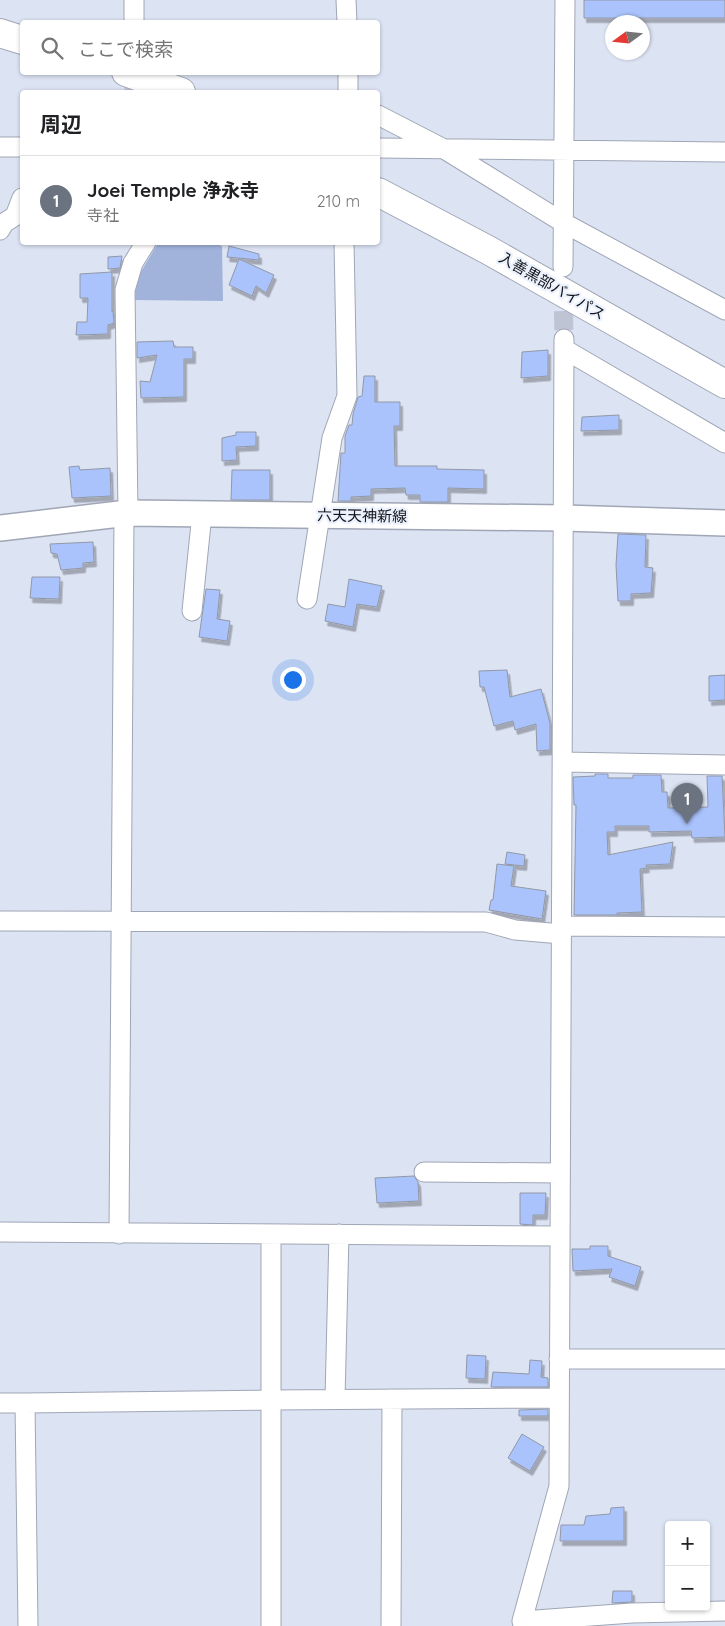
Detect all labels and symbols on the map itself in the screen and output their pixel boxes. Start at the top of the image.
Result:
north arrow [605,15,650,60]
street label: 入善黒部バイパス [496,247,609,324]
street label: 六天天神新線 [317,505,407,526]
your location [280,667,306,693]
pin: 1 [671,783,703,824]

